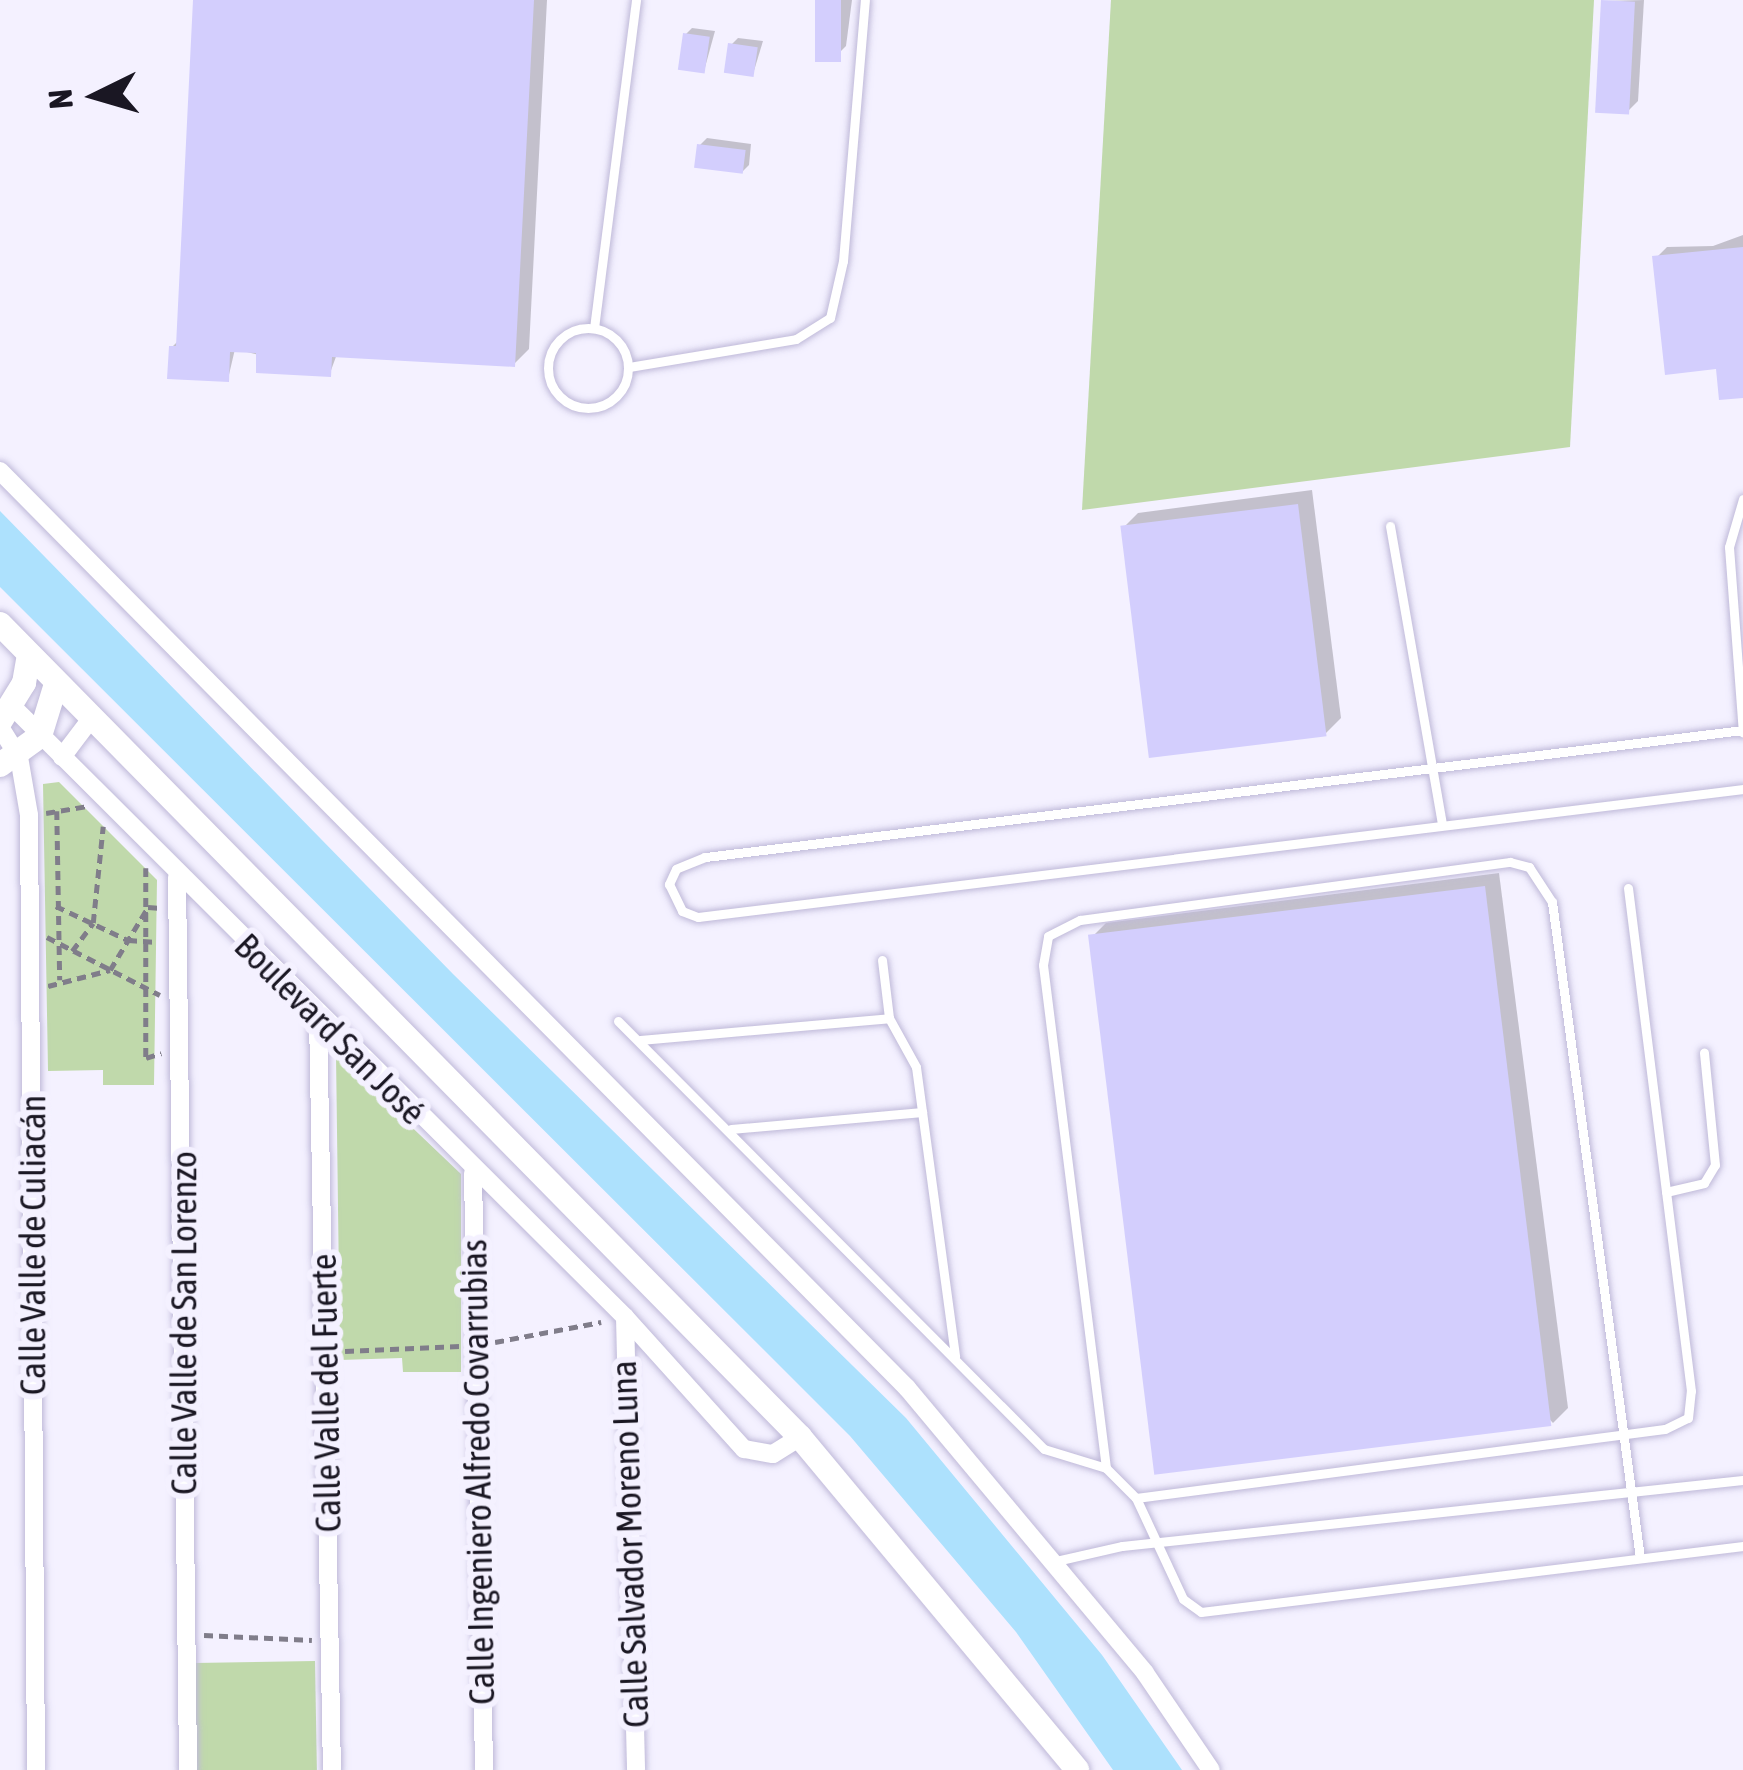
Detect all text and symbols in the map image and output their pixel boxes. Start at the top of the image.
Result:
north arrow [36,36,156,156]
text: N [40,88,80,111]
street label: Boulevard San José [226,925,434,1133]
street label: Calle Valle de Culiacán [11,1095,55,1395]
street label: Calle Valle de San Lorenzo [162,1151,206,1495]
street label: Calle Ingeniero Alfredo Covarrubias [452,1239,504,1705]
street label: Calle Valle del Fuerte [302,1253,350,1533]
street label: Calle Salvador Moreno Luna [602,1360,658,1728]

